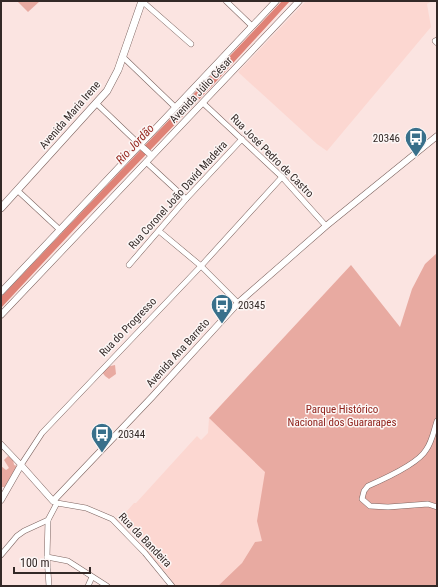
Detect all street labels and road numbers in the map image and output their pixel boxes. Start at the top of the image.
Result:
street label: Avenida Júlio César [167,54,235,126]
street label: Avenida Maria Irene [37,78,103,152]
street label: Rua José Pedro de Castro [228,112,317,201]
street label: Rua Coronel João David Madeira [126,138,230,252]
street label: Rua do Progresso [97,295,160,359]
street label: Avenida Ana Barreto [144,316,213,390]
street label: Rua da Bandeira [116,510,174,570]

